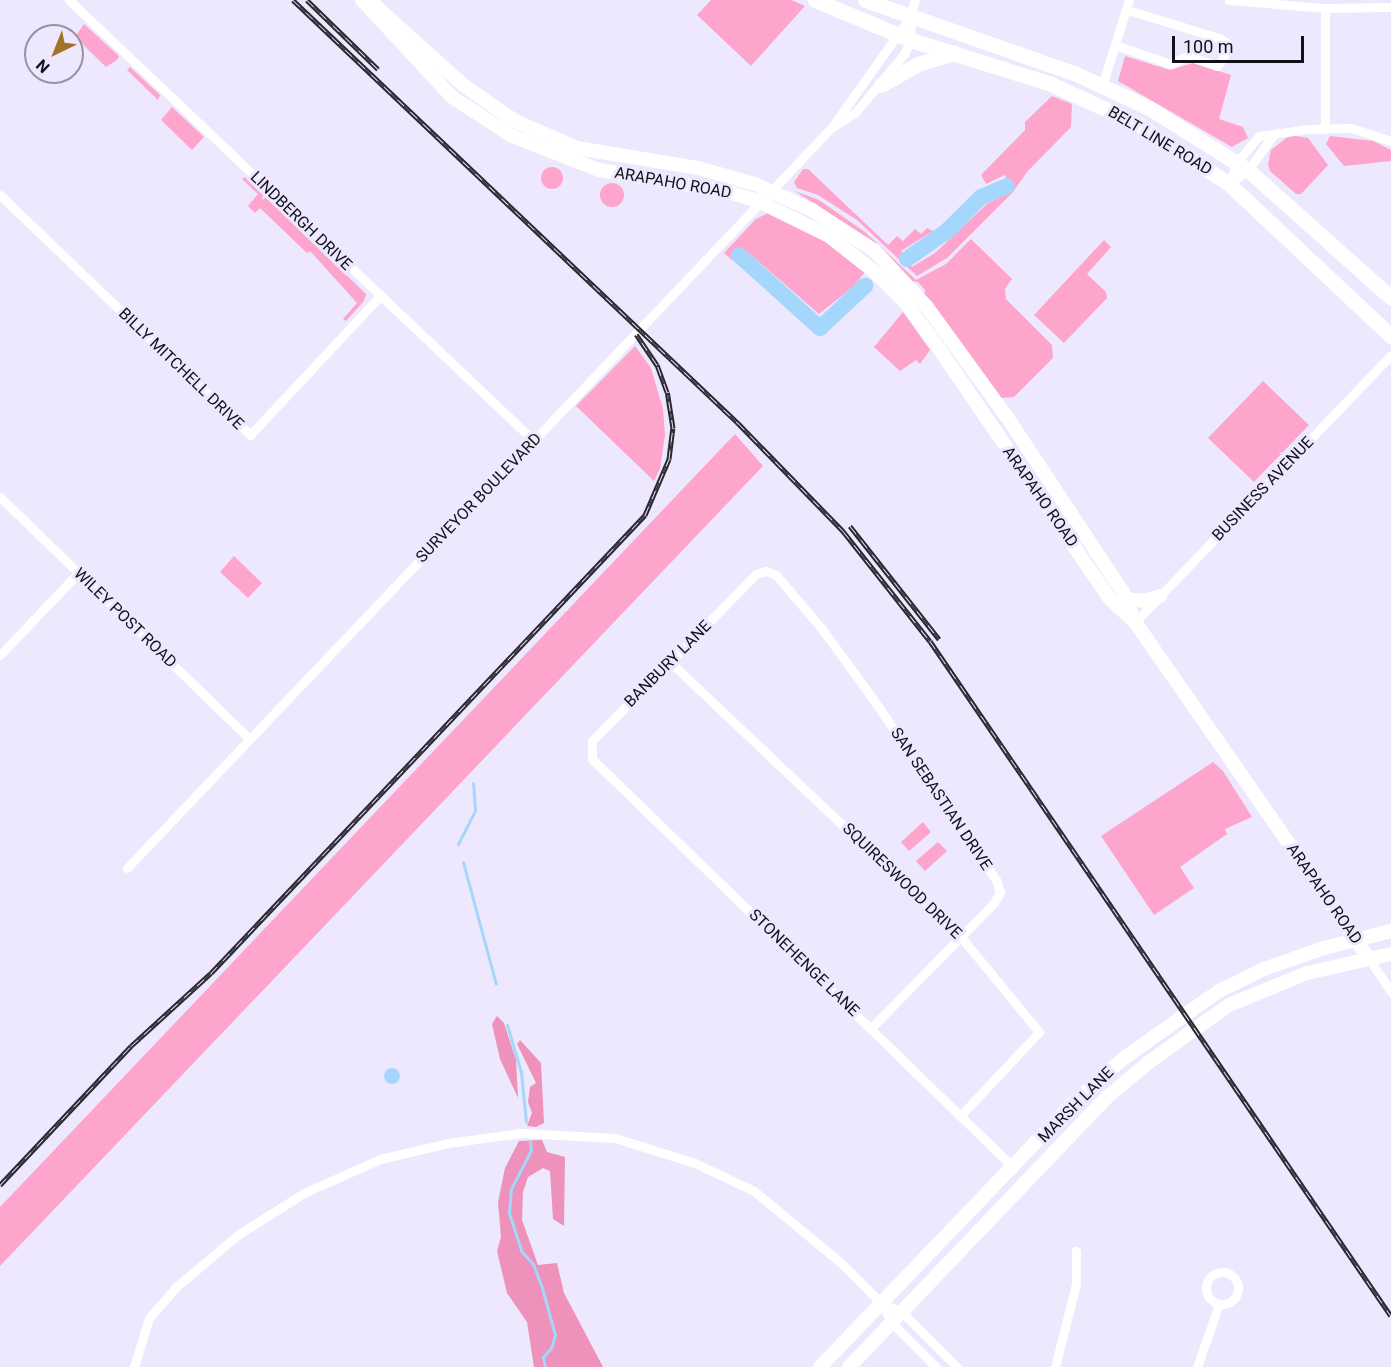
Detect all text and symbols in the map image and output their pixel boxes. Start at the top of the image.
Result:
north arrow [24,24,84,84]
scale bar [1175,24,1307,62]
text: 100 m [1183,36,1234,57]
text: N [32,55,53,77]
street label: BELT LINE ROAD [1104,102,1216,180]
street label: ARAPAHO ROAD [613,163,733,203]
street label: LINDBERGH DRIVE [246,168,356,274]
street label: BILLY MITCHELL DRIVE [114,304,248,434]
street label: SURVEYOR BOULEVARD [412,429,546,567]
street label: BUSINESS AVENUE [1208,433,1318,545]
street label: ARAPAHO ROAD [998,443,1082,551]
street label: WILEY POST ROAD [70,564,180,672]
street label: BANBURY LANE [621,617,715,711]
street label: SAN SEBASTIAN DRIVE [886,724,996,874]
street label: SQUIRESWOOD DRIVE [838,819,966,943]
street label: ARAPAHO ROAD [1282,840,1366,948]
street label: STONEHENGE LANE [745,905,863,1021]
street label: MARSH LANE [1034,1063,1118,1147]

